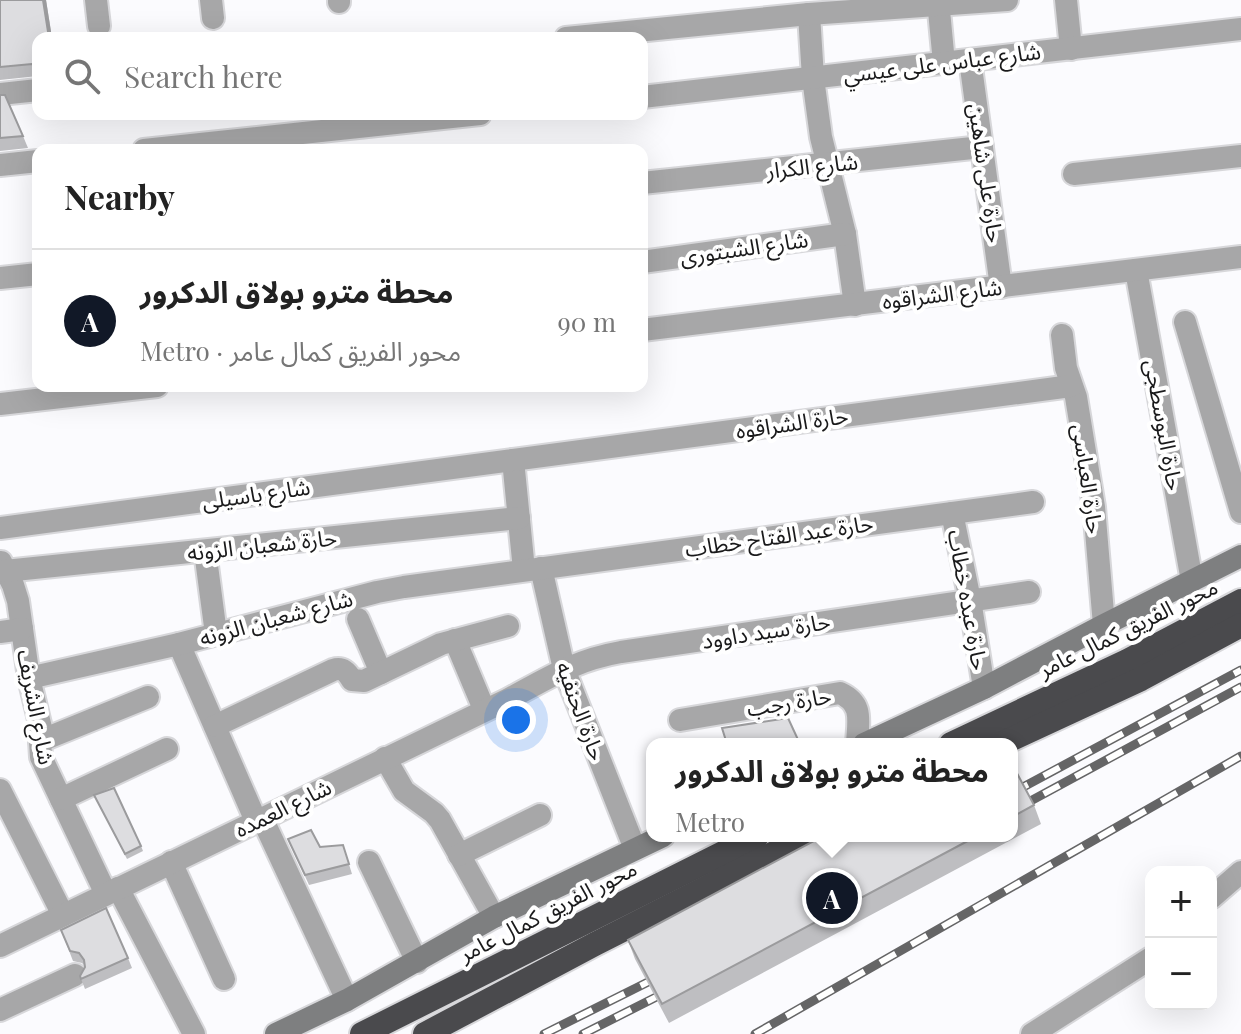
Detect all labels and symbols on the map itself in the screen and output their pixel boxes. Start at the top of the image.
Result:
street label: شارع عباس على عيسي [841,35,1043,92]
street label: حارة على شاهين [962,101,1012,245]
street label: شارع الكرار [764,145,860,188]
street label: شارع الشبتورى [678,223,810,274]
street label: شارع الشراقوه [880,271,1004,318]
street label: حارة البوسطجى [1139,357,1191,493]
street label: حارة الشراقوه [734,399,850,445]
street label: حارة العباسى [1066,422,1112,536]
street label: شارع باسيلى [200,471,312,518]
street label: حارة عبد الفتاح خطاب [683,507,875,566]
street label: حارة شعبان الزونه [186,521,338,567]
street label: حارة عبده خطاب [942,527,996,673]
street label: محور الفريق كمال عامر [1032,571,1222,684]
street label: شارع شعبان الزونه [196,582,357,655]
street label: حارة سيد داوود [700,605,832,655]
street label: شارع الشريف [8,647,63,768]
street label: حارة الحنفيه [550,657,614,764]
street label: حارة رجب [744,680,833,722]
your location [496,700,536,740]
street label: شارع العمده [229,771,337,846]
street label: محور الفريق كمال عامر [453,852,642,968]
pin: A [806,868,858,928]

